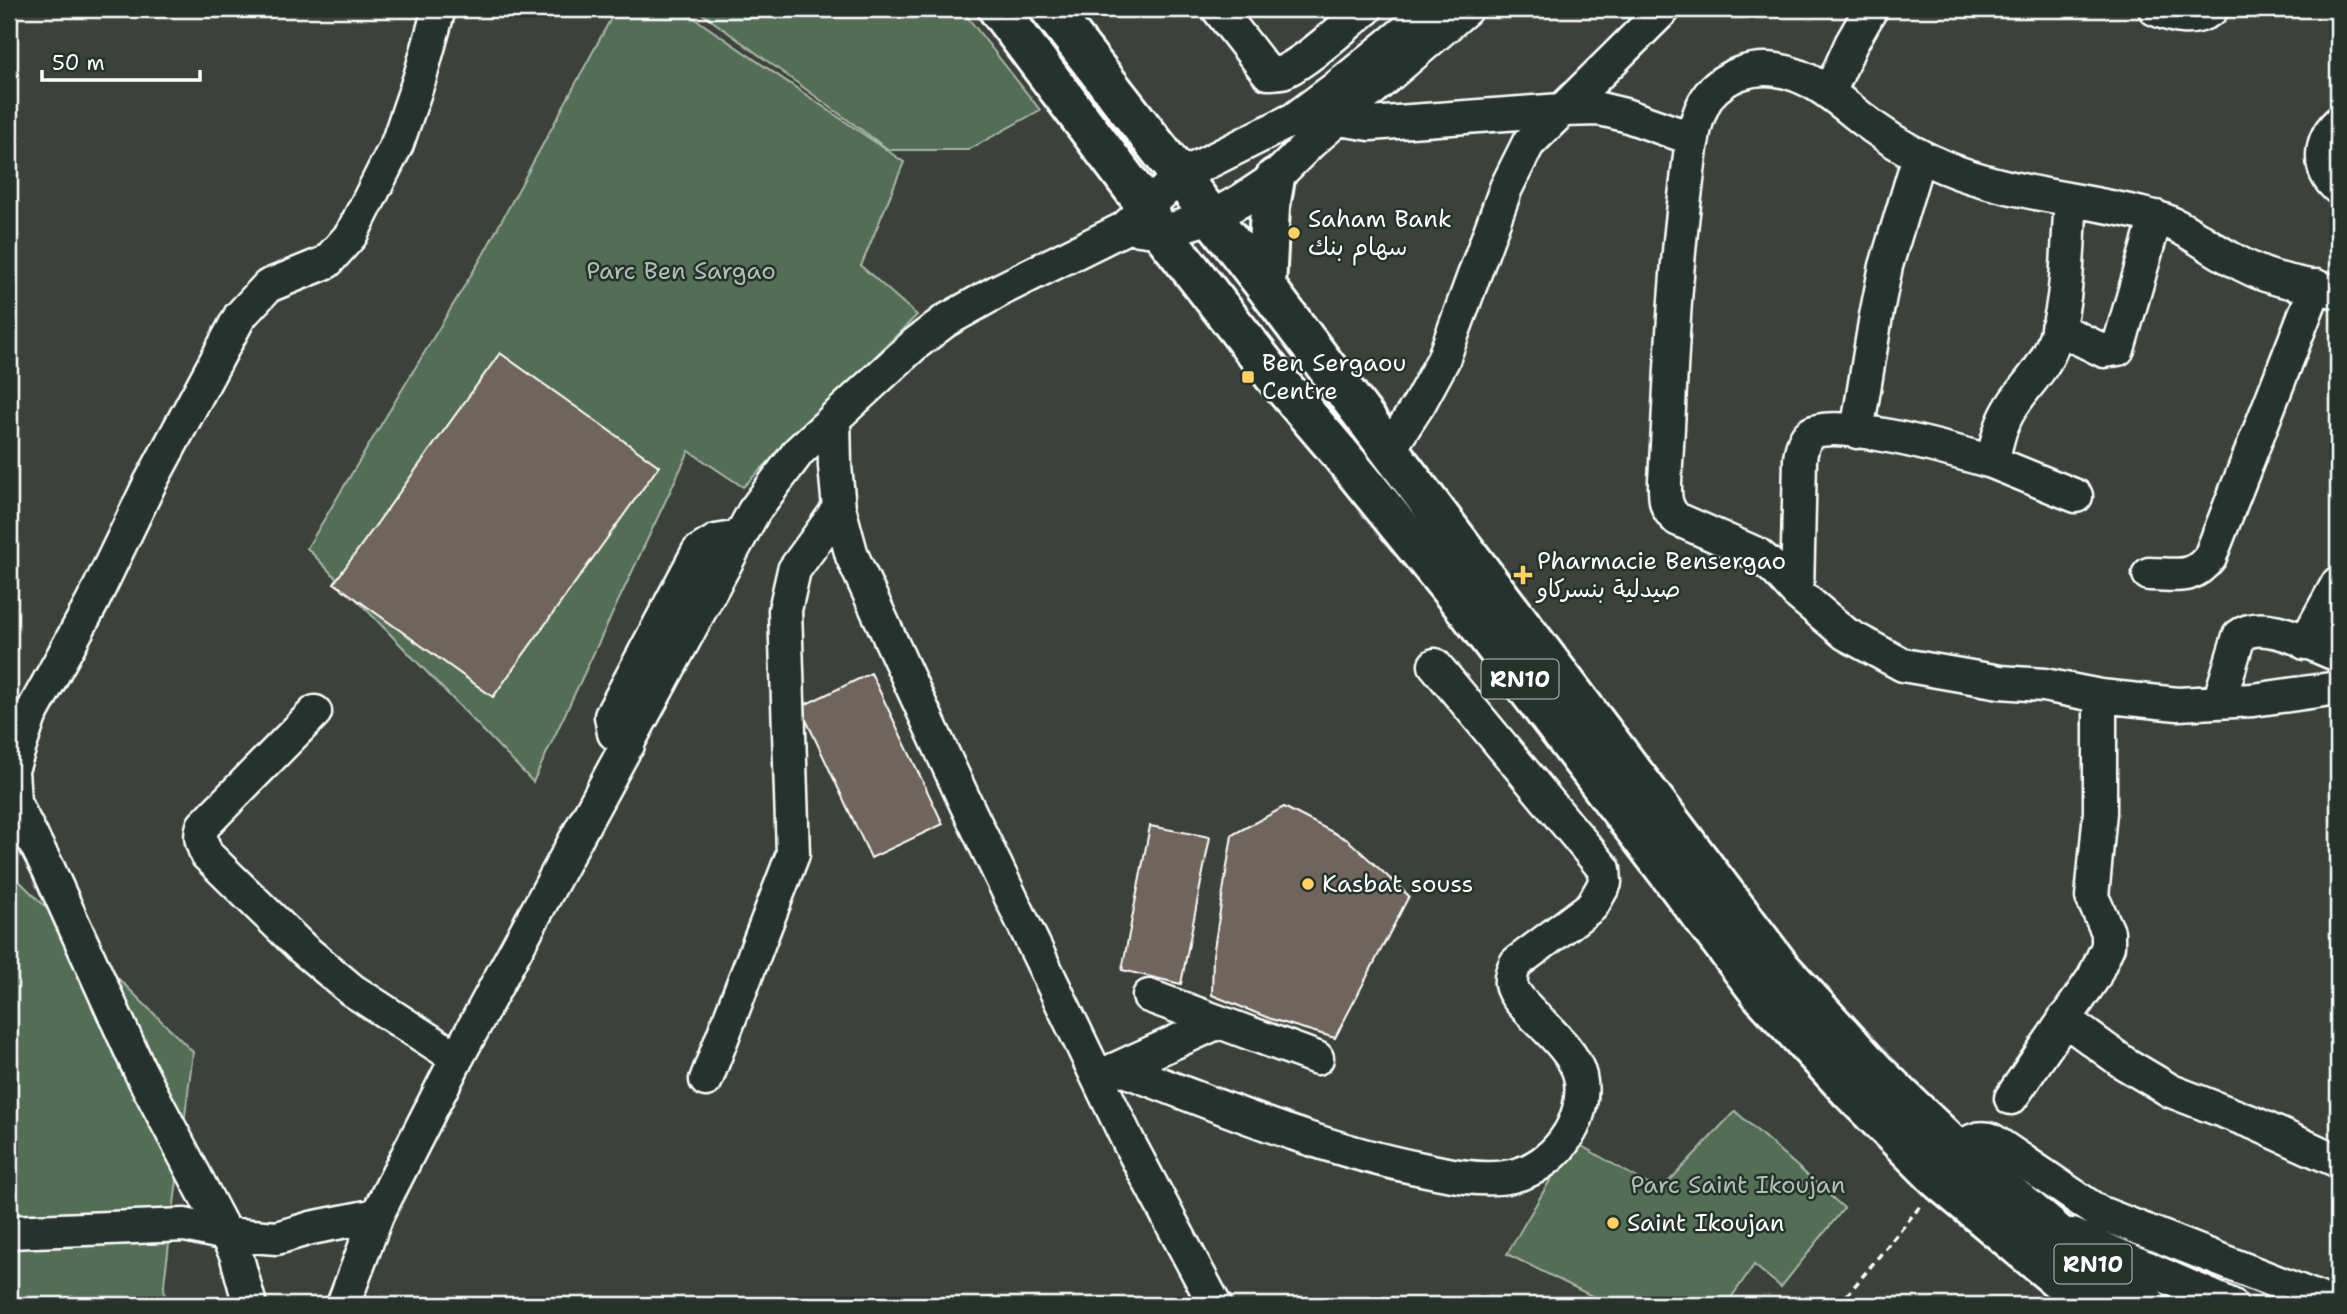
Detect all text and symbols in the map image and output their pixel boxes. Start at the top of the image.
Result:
scale bar [42,38,200,82]
text: 50 m [52,49,105,77]
place label: Saham Bank سهام بنك [1308,203,1452,266]
marker: Saham Bank سهام بنك [1286,225,1302,241]
park label: Parc Ben Sargao [586,255,776,287]
place label: Ben Sergaou Centre [1262,347,1406,407]
marker: Ben Sergaou Centre [1240,369,1256,385]
place label: Pharmacie Bensergao صيدلية بنسركاو [1535,545,1786,605]
marker: Pharmacie Bensergao صيدلية بنسركاو [1515,567,1531,583]
road number: RN10 [1482,660,1558,698]
place label: Kasbat souss [1322,868,1473,900]
marker: Kasbat souss [1300,876,1316,892]
park label: Parc Saint Ikoujan [1631,1169,1845,1201]
place label: Saint Ikoujan [1627,1207,1784,1239]
marker: Saint Ikoujan [1605,1215,1621,1231]
road number: RN10 [2054,1245,2132,1284]

